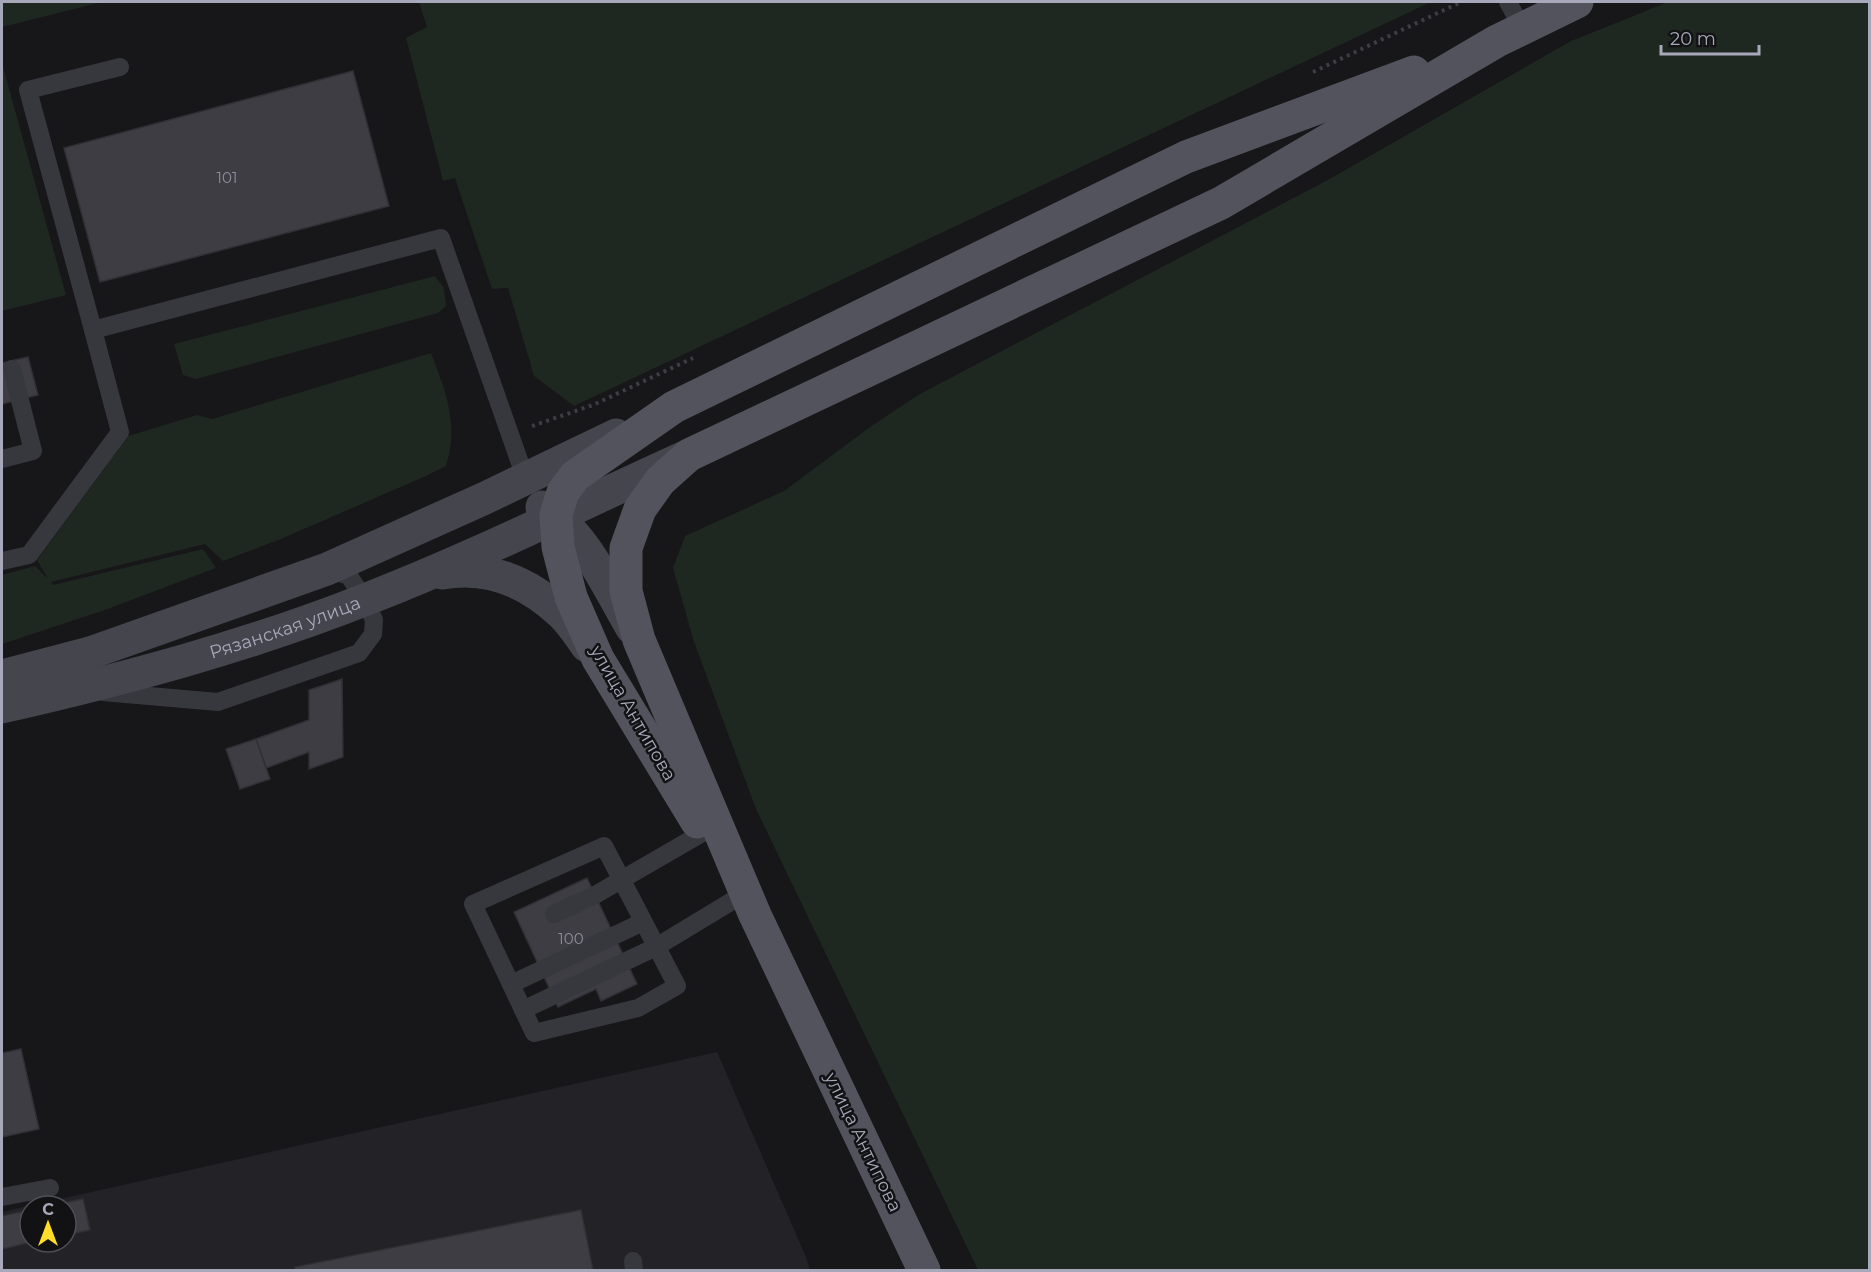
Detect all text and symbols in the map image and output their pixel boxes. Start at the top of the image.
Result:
scale bar [1661,18,1758,56]
text: 20 m [1670,28,1716,50]
house number: 101 [217,168,237,187]
street label: Рязанская улица [207,592,364,664]
street label: улица Антипова [585,641,681,784]
house number: 100 [558,929,584,948]
street label: улица Антипова [819,1068,906,1215]
north arrow [18,1194,78,1254]
text: С [42,1200,54,1219]

